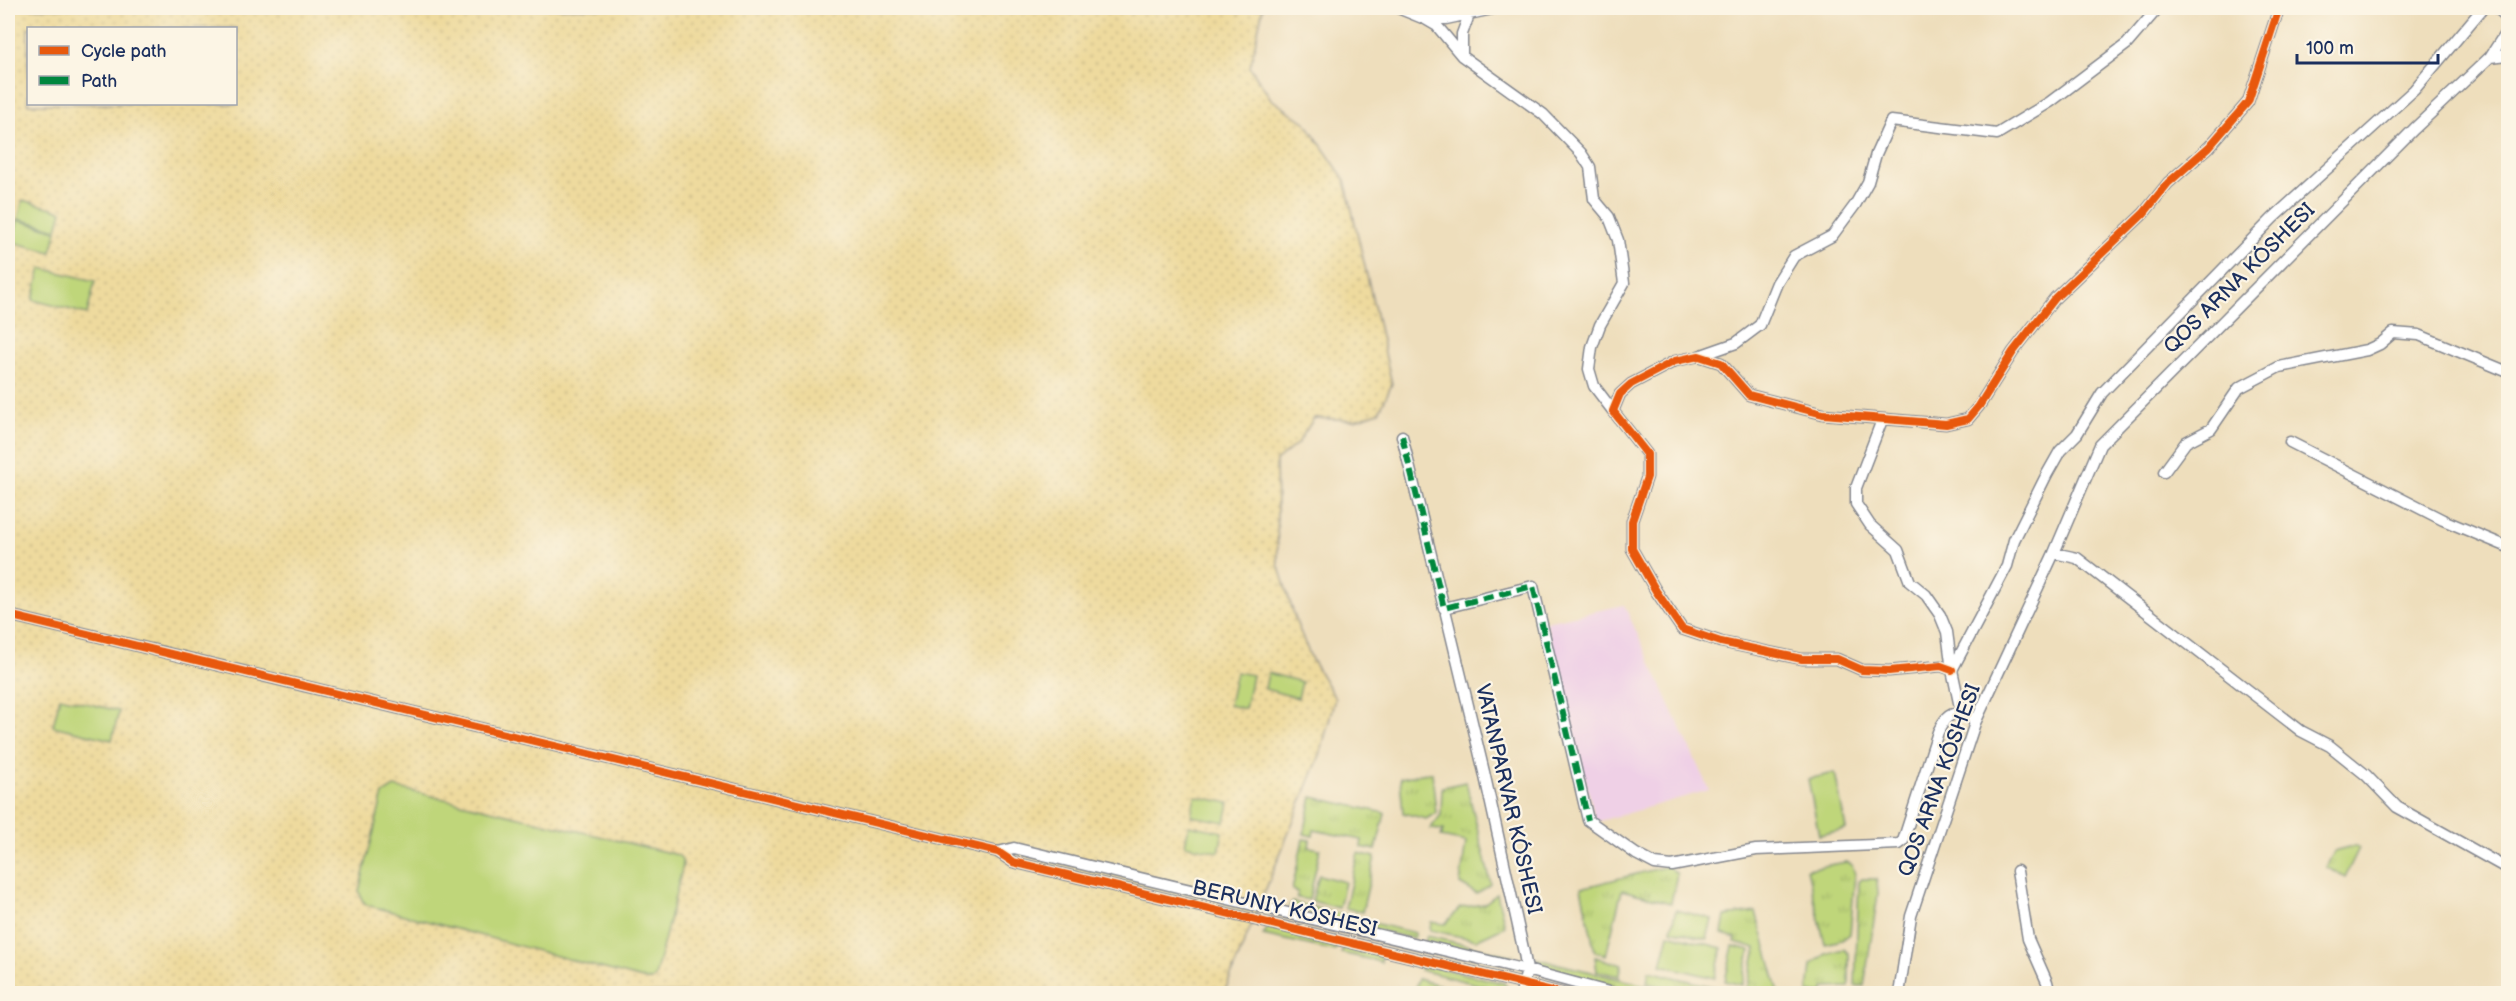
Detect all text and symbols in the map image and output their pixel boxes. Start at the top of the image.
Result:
legend [27,27,237,105]
scale bar [2297,27,2438,65]
text: 100 m [2306,38,2354,59]
text: Cycle path [81,41,167,62]
text: Path [81,71,117,92]
street label: QOS ARNA KÓSHESI [2159,198,2320,359]
street label: QOS ARNA KÓSHESI [1893,680,1986,880]
street label: VATANPARVAR KÓSHESI [1470,681,1547,917]
street label: BERUNIY KÓSHESI [1190,875,1380,942]

